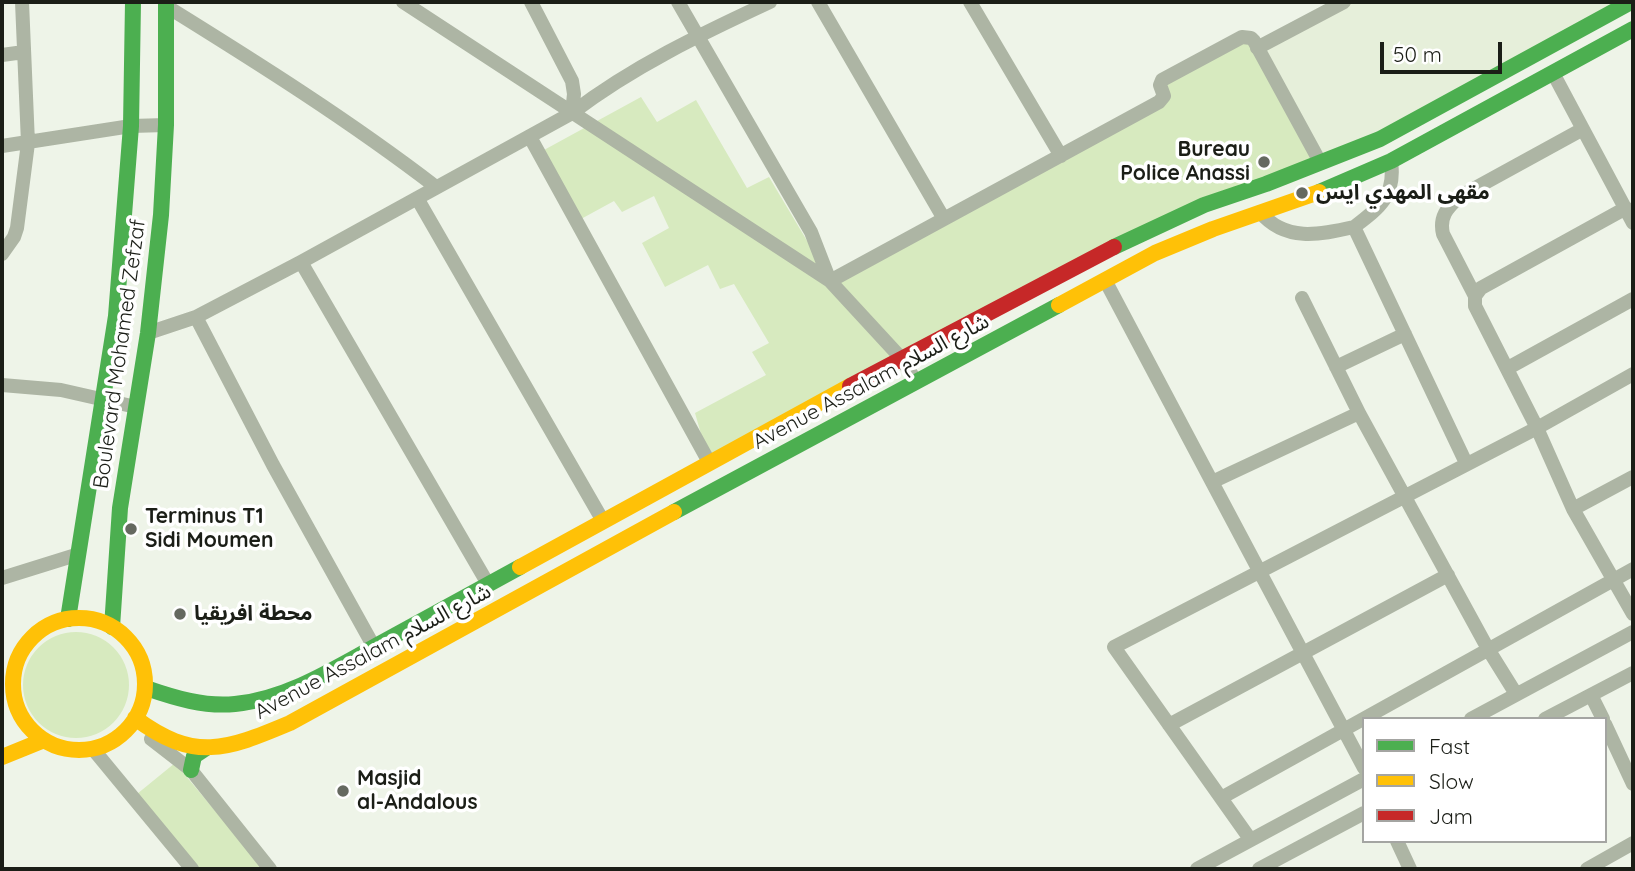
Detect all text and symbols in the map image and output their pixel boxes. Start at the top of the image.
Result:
scale bar [1383,28,1506,72]
text: 50 m [1393,41,1442,67]
place label: Bureau Police Anassi [1120,137,1250,187]
marker: Bureau Police Anassi [1256,154,1272,170]
place label: مقهى المهدي ايس [1316,180,1490,206]
marker: مقهى المهدي ايس [1294,185,1310,201]
street label: Boulevard Mohamed Zefzaf [89,218,151,490]
street label: Avenue Assalam شارع السلام [749,309,993,455]
place label: Terminus T1 Sidi Moumen [145,504,273,554]
marker: Terminus T1 Sidi Moumen [123,521,139,537]
street label: Avenue Assalam شارع السلام [251,579,495,725]
place label: محطة افريقيا [194,601,313,627]
marker: محطة افريقيا [172,606,188,622]
legend [1362,717,1607,843]
text: Fast [1429,733,1470,759]
place label: Masjid al-Andalous [357,766,477,816]
text: Slow [1429,768,1474,794]
marker: Masjid al-Andalous [335,783,351,799]
text: Jam [1429,803,1473,829]

